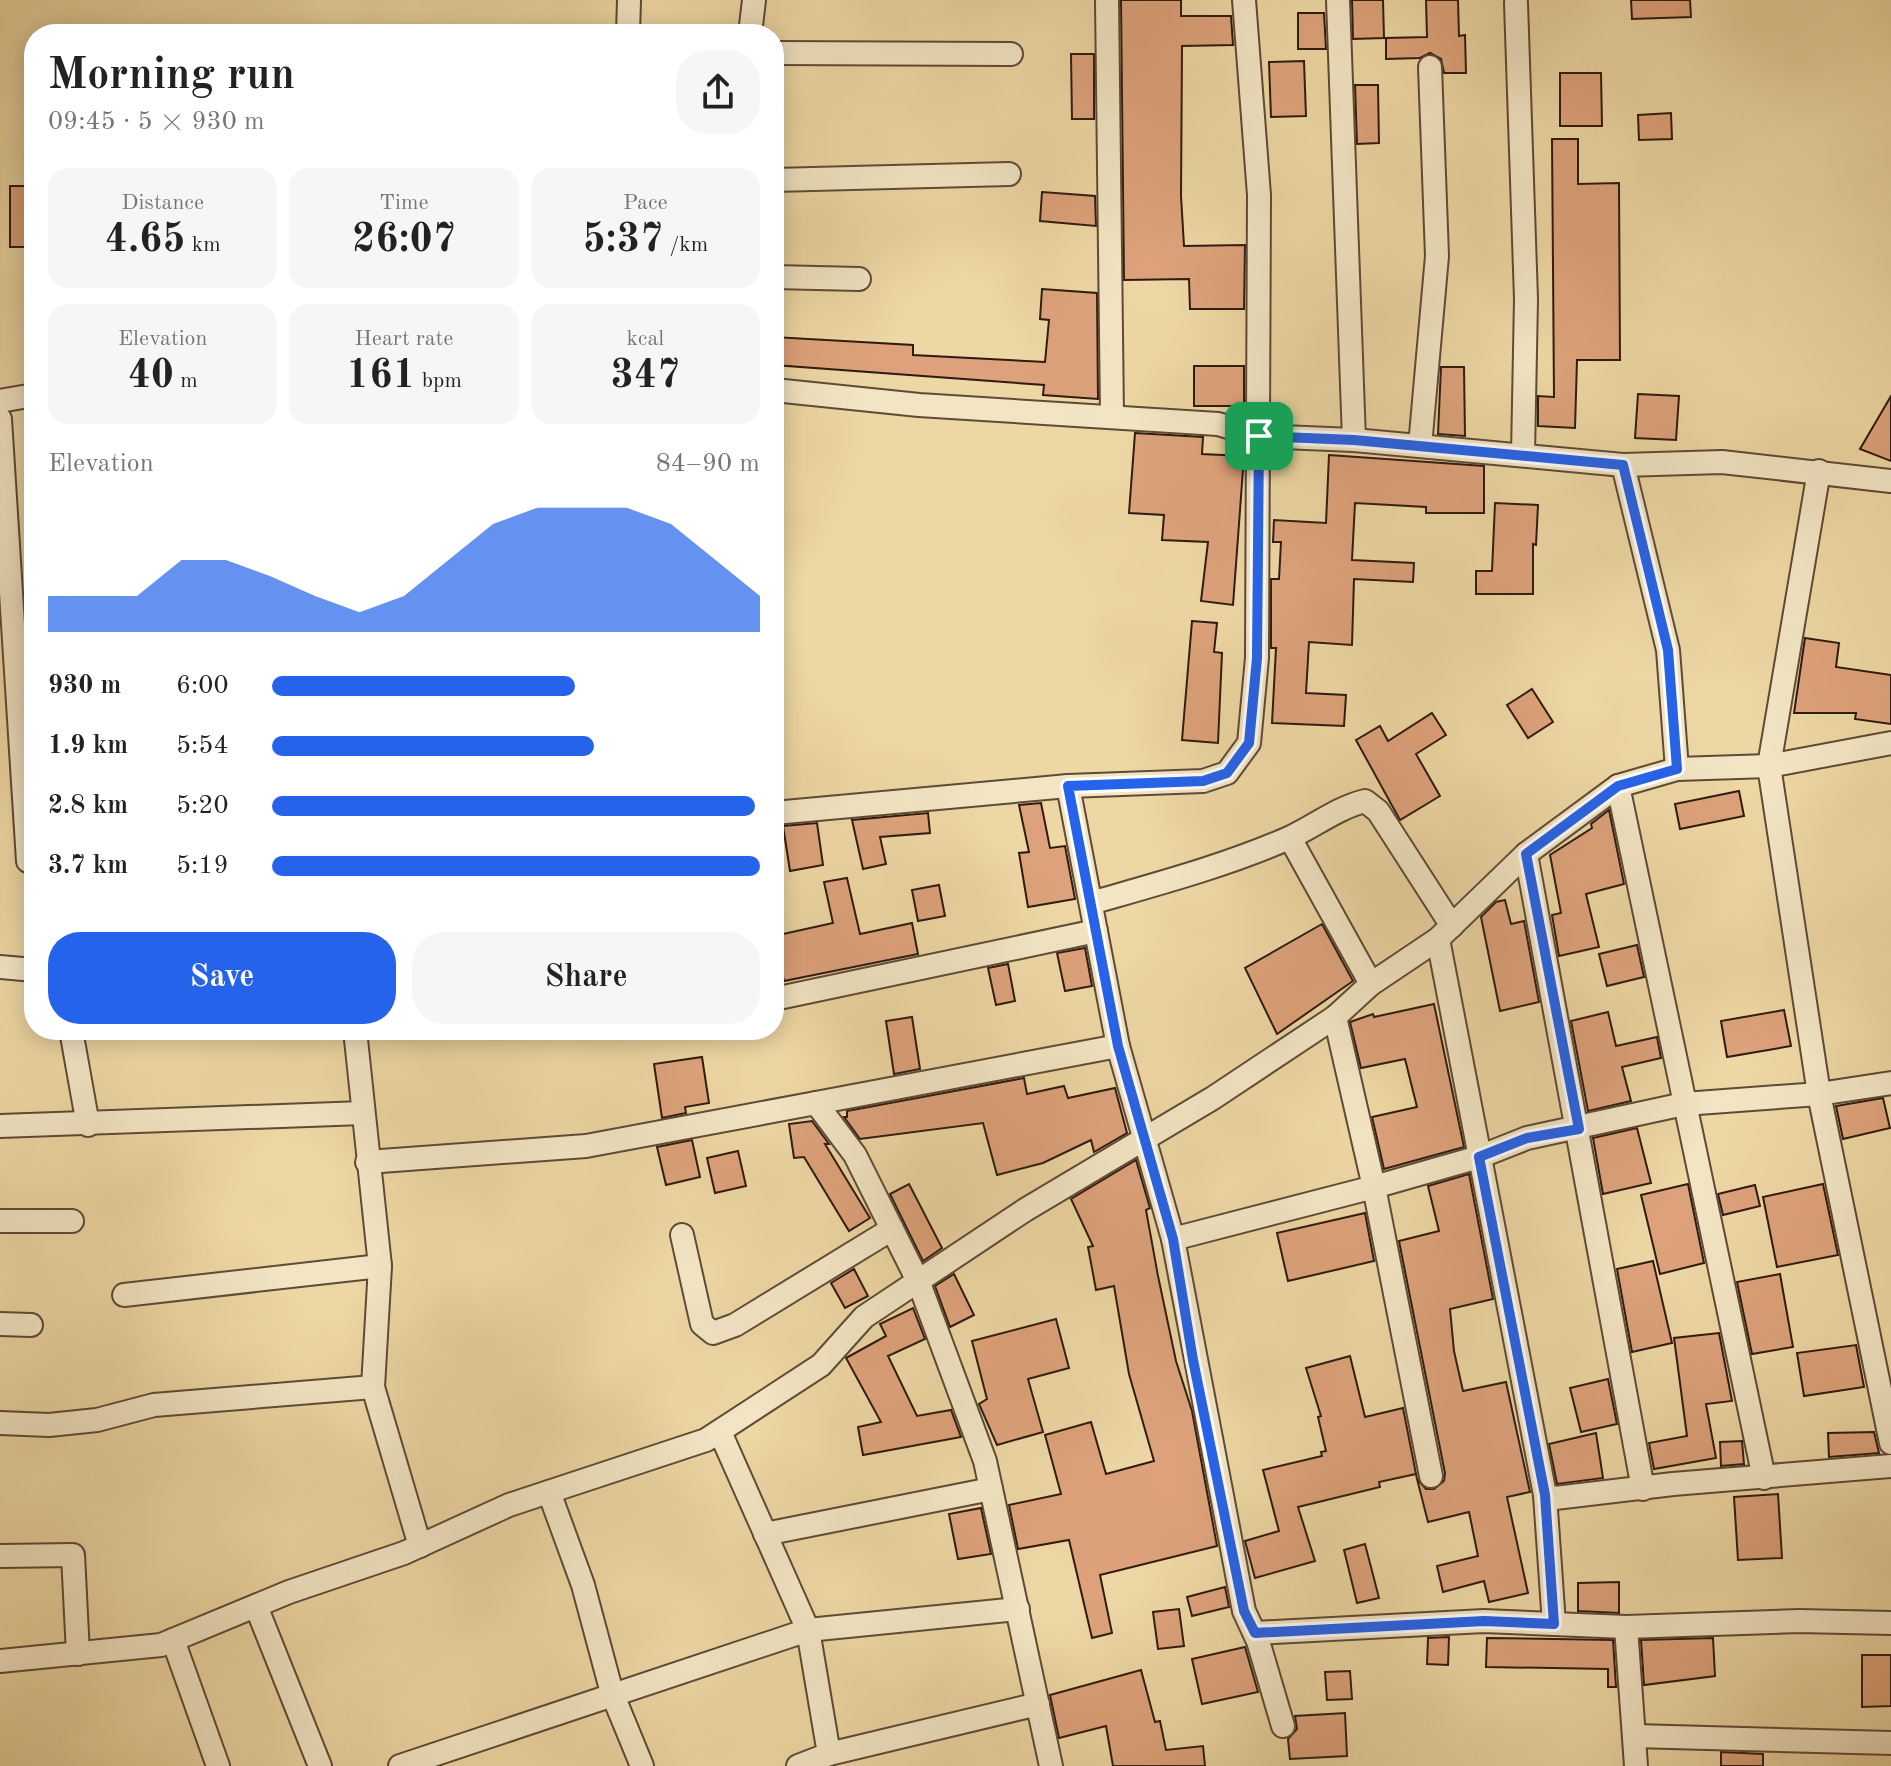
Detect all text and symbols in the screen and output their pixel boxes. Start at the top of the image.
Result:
button: share [676,50,760,134]
text: Morning run [48,54,295,98]
text: 09:45 · 5 × 930 m [48,109,265,135]
text: Distance [121,192,204,214]
text: Time [379,192,429,214]
text: Pace [623,192,668,214]
text: 4.65 [105,221,186,261]
text: 26:07 [352,221,456,261]
text: 5:37 [582,221,663,261]
text: km [186,234,221,256]
text: /km [663,234,708,256]
text: Elevation [118,328,207,350]
text: Heart rate [355,328,453,350]
text: kcal [626,328,664,350]
text: 40 [128,357,174,397]
text: 161 [346,357,416,397]
text: 347 [611,357,680,397]
text: m [174,370,198,392]
text: bpm [416,370,462,392]
pin [1225,402,1293,470]
icon: arrive [1237,414,1281,458]
text: Elevation [48,451,154,477]
text: 84–90 m [656,451,760,477]
text: 930 m [48,673,121,699]
text: 6:00 [176,673,229,699]
text: 1.9 km [48,733,128,759]
text: 5:54 [176,733,229,759]
text: 2.8 km [48,793,128,819]
text: 5:20 [176,793,229,819]
text: 3.7 km [48,853,128,879]
text: 5:19 [176,853,229,879]
button: Save [48,932,396,1024]
button: Share [412,932,760,1024]

